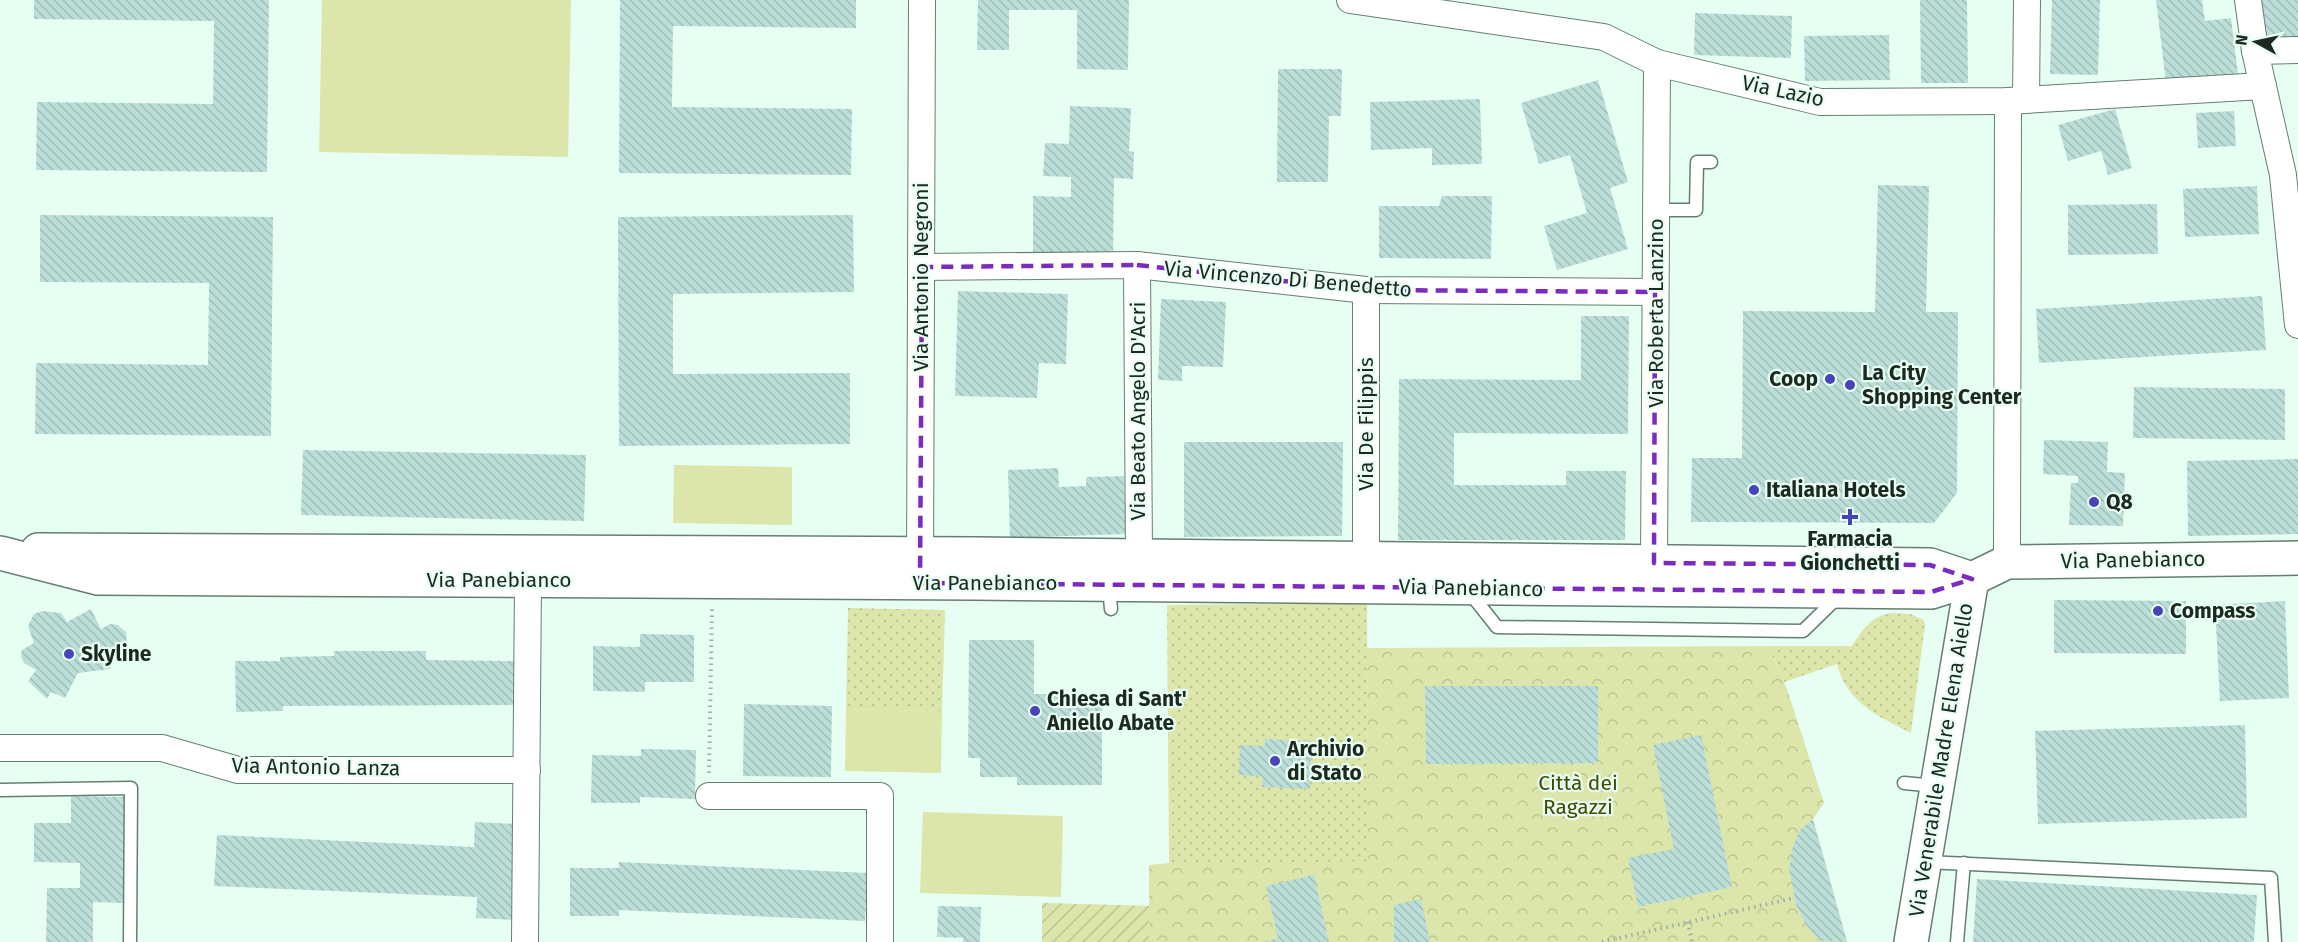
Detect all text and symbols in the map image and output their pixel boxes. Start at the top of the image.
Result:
north arrow [2226,12,2286,72]
text: N [2231,33,2252,47]
street label: Via Lazio [1739,70,1827,112]
street label: Via Antonio Negroni [908,182,934,372]
street label: Via Roberta Lanzino [1643,218,1669,408]
street label: Via Vincenzo Di Benedetto [1163,255,1413,303]
street label: Via Beato Angelo D'Acri [1125,302,1151,520]
street label: Via De Filippis [1353,357,1379,491]
place label: La City Shopping Center [1862,360,2022,410]
place label: Coop [1769,366,1818,392]
marker: Coop [1823,372,1837,386]
marker: La City Shopping Center [1843,378,1857,392]
place label: Italiana Hotels [1766,477,1906,503]
marker: Italiana Hotels [1747,483,1761,497]
place label: Q8 [2106,489,2133,515]
marker: Q8 [2087,495,2101,509]
marker: Farmacia Gionchetti [1843,510,1857,524]
place label: Farmacia Gionchetti [1800,526,1900,576]
street label: Via Panebianco [2060,546,2206,574]
street label: Via Panebianco [427,567,571,593]
street label: Via Panebianco [913,570,1057,596]
street label: Via Panebianco [1398,574,1544,602]
place label: Compass [2170,598,2255,624]
street label: Via Venerabile Madre Elena Aiello [1903,601,1979,919]
marker: Compass [2151,604,2165,618]
place label: Skyline [81,641,152,667]
marker: Skyline [62,647,76,661]
place label: Chiesa di Sant' Aniello Abate [1046,686,1187,736]
marker: Chiesa di Sant' Aniello Abate [1028,704,1042,718]
place label: Archivio di Stato [1286,736,1364,786]
street label: Via Antonio Lanza [231,753,401,781]
marker: Archivio di Stato [1268,754,1282,768]
park label: Città dei Ragazzi [1538,770,1618,820]

